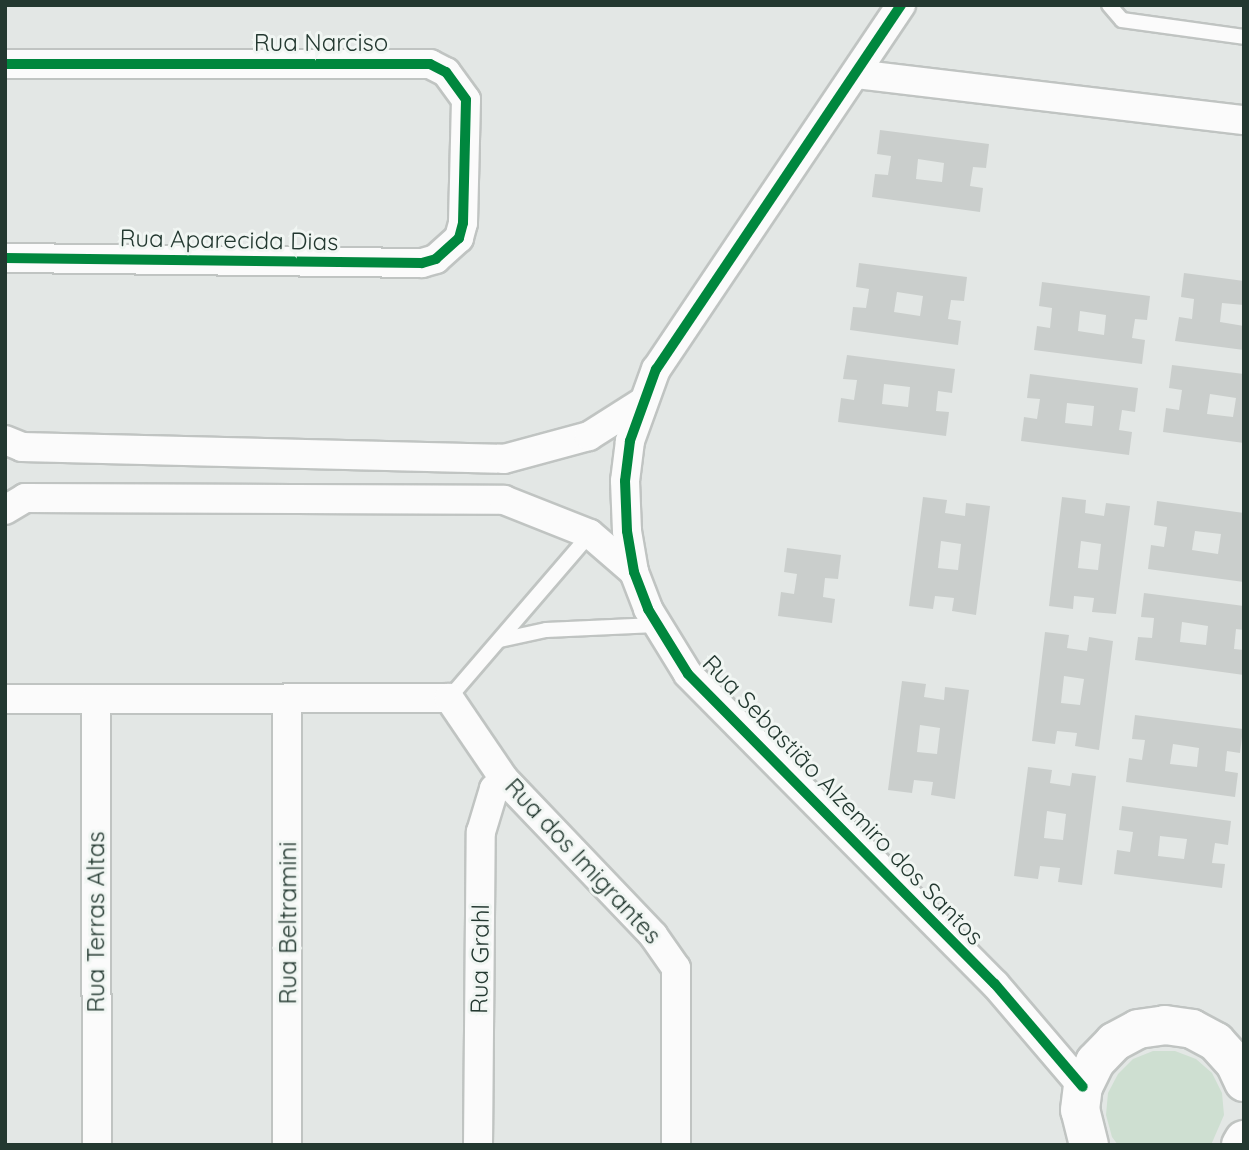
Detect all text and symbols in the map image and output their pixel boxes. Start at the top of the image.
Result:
street label: Rua Narciso [254,29,388,57]
street label: Rua Aparecida Dias [119,224,339,256]
street label: Rua Sebastião Alzemiro dos Santos [696,649,990,951]
street label: Rua dos Imigrantes [499,772,667,950]
street label: Rua Terras Altas [82,831,110,1013]
street label: Rua Beltramini [274,842,302,1004]
street label: Rua Grahl [465,904,495,1014]

